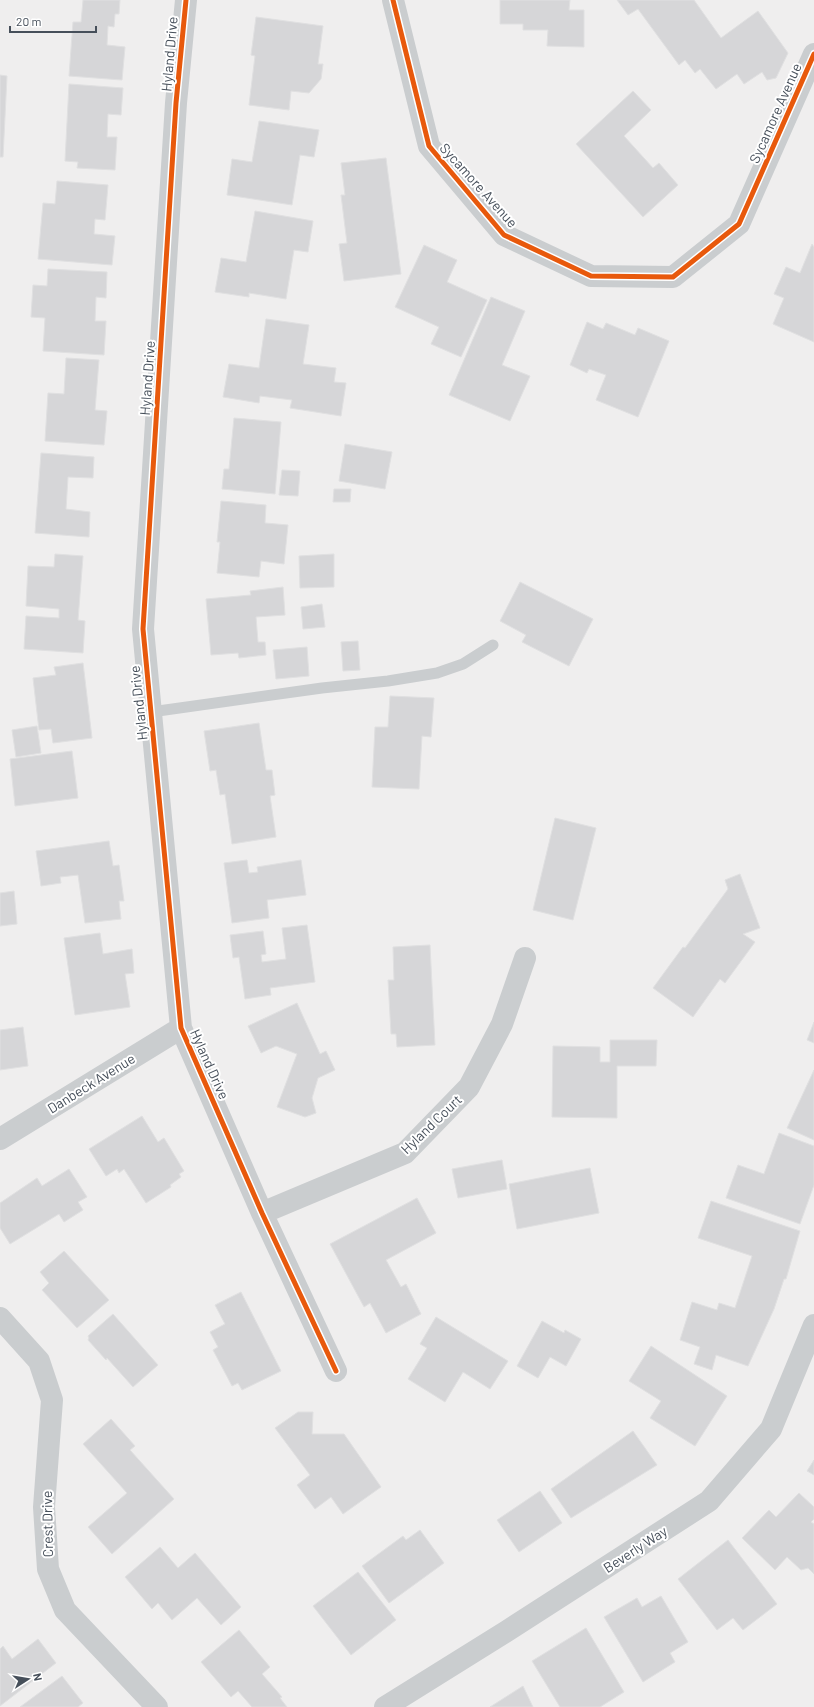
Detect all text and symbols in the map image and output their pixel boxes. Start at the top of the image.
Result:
scale bar [10,8,96,34]
text: 20 m [16,14,42,28]
street label: Hyland Drive [157,16,181,92]
street label: Sycamore Avenue [745,60,805,166]
street label: Sycamore Avenue [437,139,521,231]
street label: Hyland Drive [136,340,158,416]
street label: Hyland Drive [126,665,150,741]
street label: Hyland Drive [187,1026,233,1102]
street label: Danbeck Avenue [44,1049,138,1117]
street label: Hyland Court [397,1091,465,1157]
street label: Crest Drive [38,1491,56,1557]
street label: Beverly Way [600,1522,671,1576]
north arrow [8,1659,48,1699]
text: N [31,1672,45,1682]

